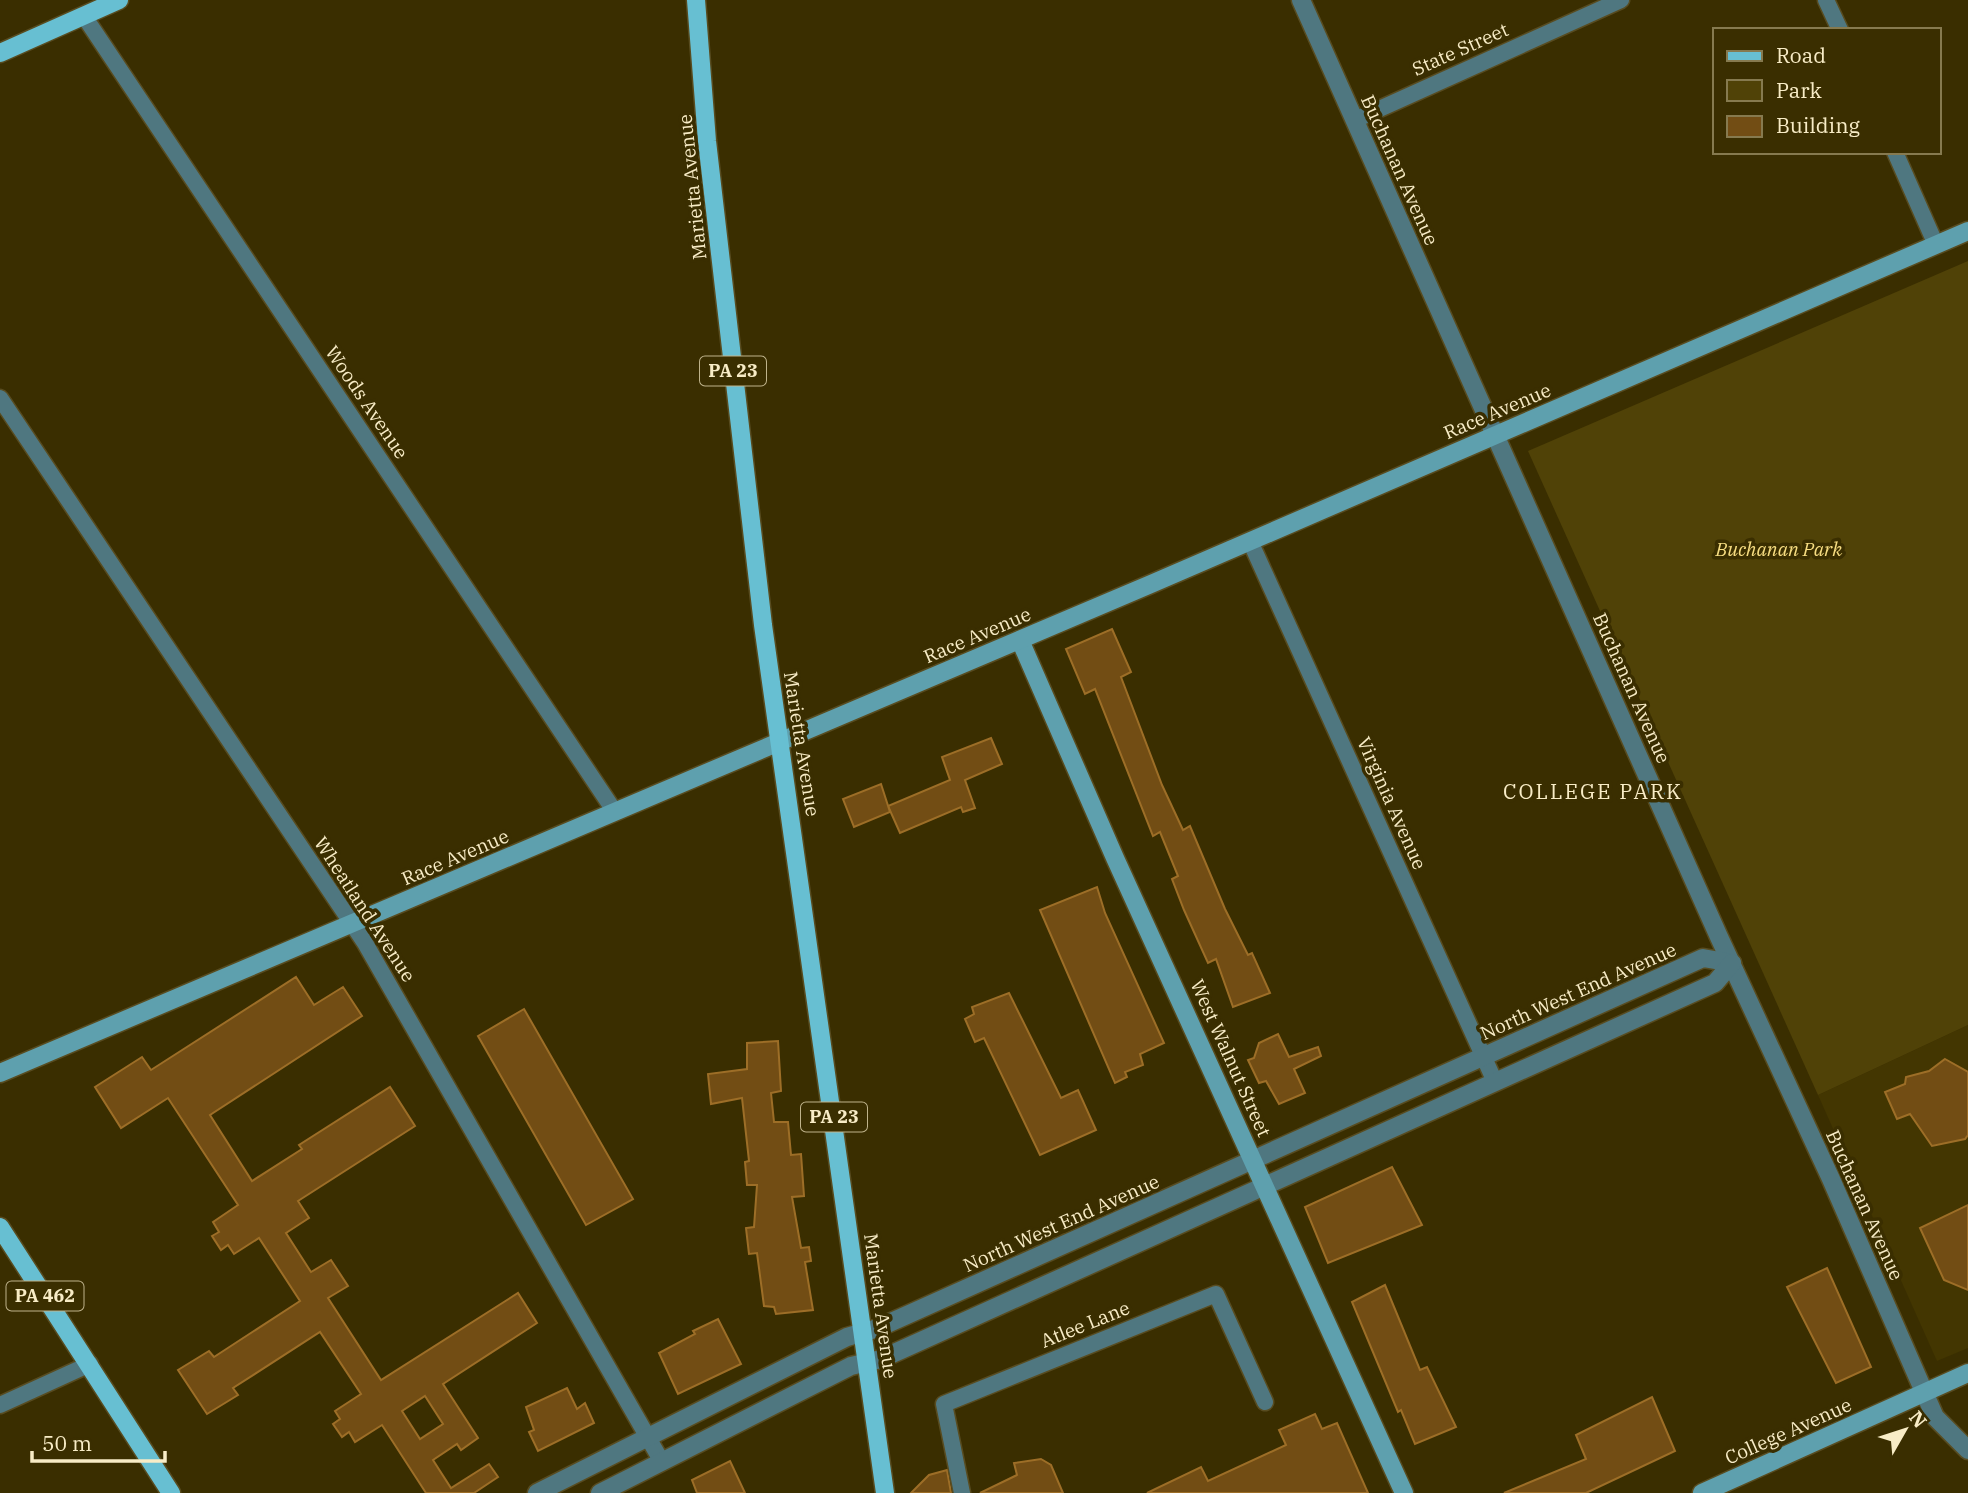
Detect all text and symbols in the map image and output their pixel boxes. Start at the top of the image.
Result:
street label: State Street [1408,17,1512,81]
legend [1713,28,1940,154]
text: Road [1776,41,1826,69]
text: Park [1776,76,1823,104]
street label: Buchanan Avenue [1356,91,1444,249]
text: Building [1776,111,1861,139]
street label: Marietta Avenue [672,113,712,261]
street label: Woods Avenue [320,341,414,463]
road number: PA 23 [700,356,766,386]
street label: Race Avenue [1440,378,1554,444]
park label: Buchanan Park [1715,537,1843,561]
street label: Race Avenue [920,602,1034,668]
street label: Buchanan Avenue [1588,609,1676,767]
street label: Marietta Avenue [779,670,825,818]
street label: Virginia Avenue [1352,733,1432,873]
district label: COLLEGE PARK [1503,777,1683,805]
street label: Race Avenue [398,824,512,890]
street label: Wheatland Avenue [309,832,421,986]
street label: North West End Avenue [1476,937,1680,1045]
street label: West Walnut Street [1186,976,1277,1141]
road number: PA 23 [801,1102,867,1132]
street label: Buchanan Avenue [1821,1126,1909,1284]
street label: North West End Avenue [959,1169,1163,1277]
street label: Marietta Avenue [859,1232,903,1380]
road number: PA 462 [7,1282,84,1310]
street label: Atlee Lane [1037,1295,1133,1353]
street label: College Avenue [1721,1392,1855,1470]
north arrow [1870,1395,1940,1465]
text: N [1904,1406,1932,1433]
scale bar [32,1420,164,1464]
text: 50 m [42,1429,92,1457]

